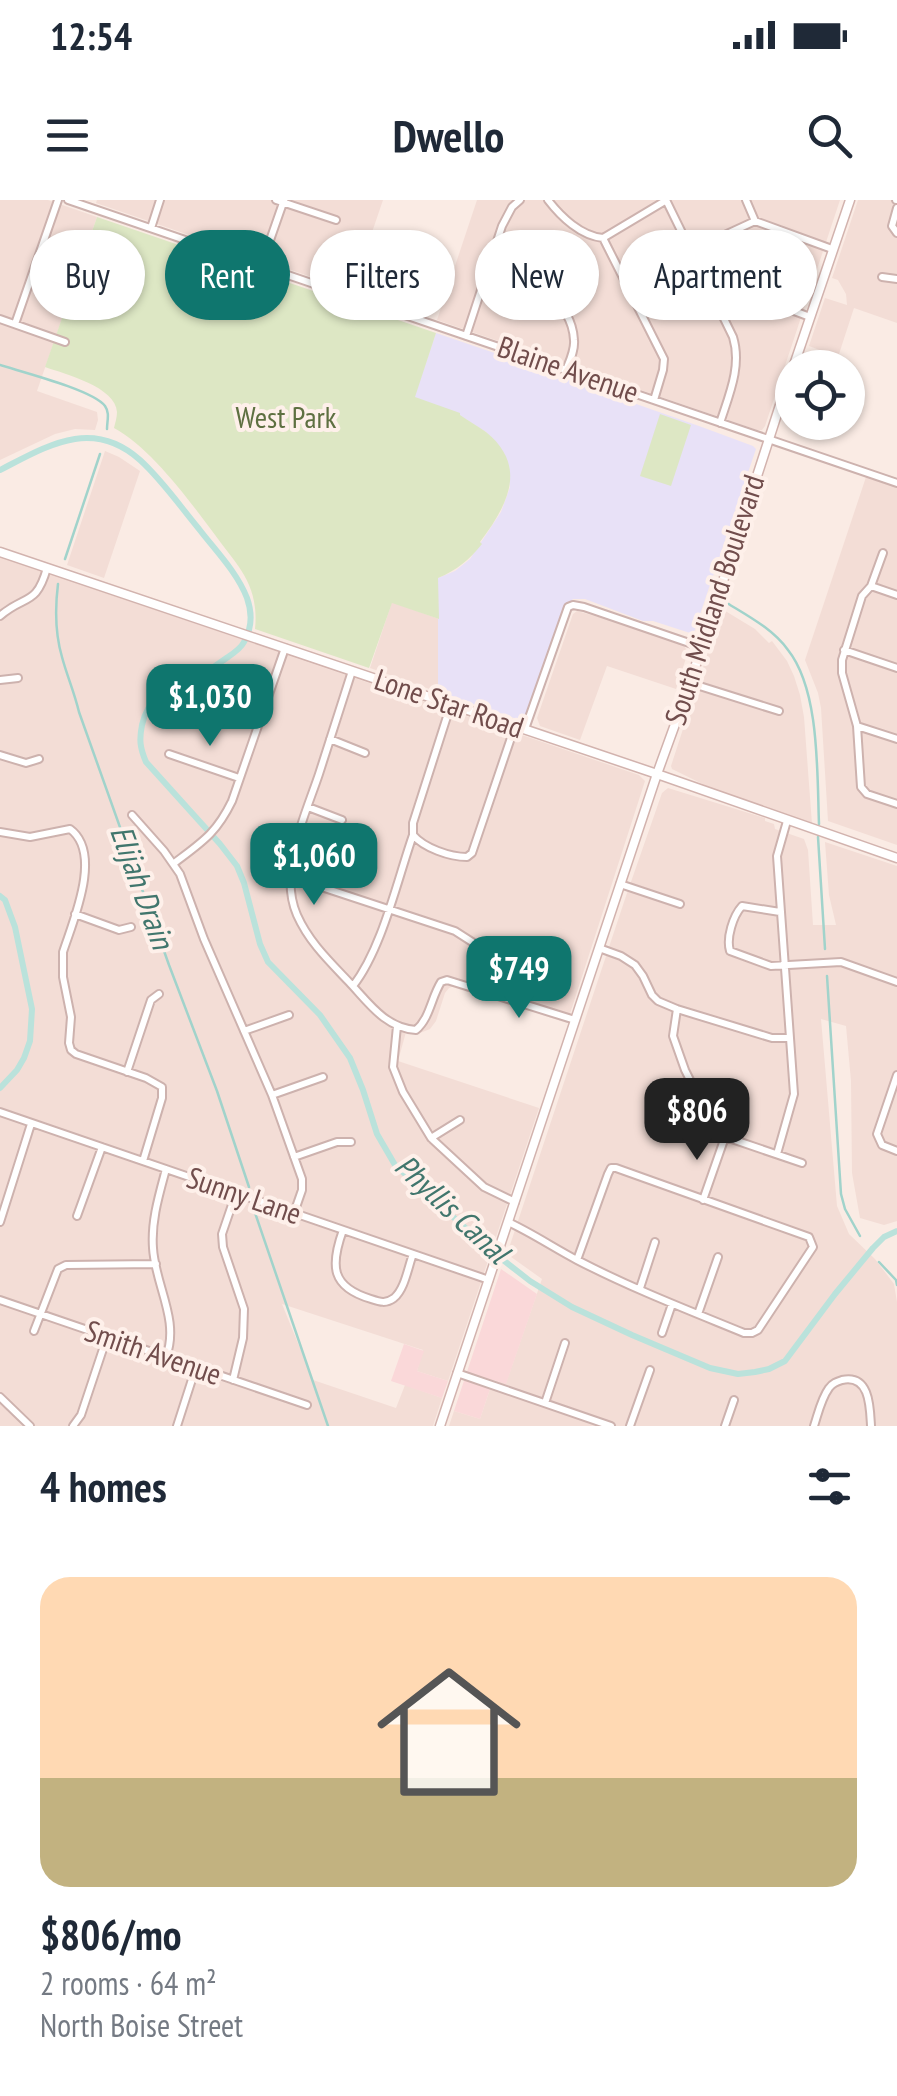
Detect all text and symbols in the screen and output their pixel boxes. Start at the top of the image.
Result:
text: 12:54 [50,11,132,60]
text: Dwello [393,106,504,164]
icon: menu [40,108,95,163]
icon: search [802,108,857,163]
chip: Buy [30,230,145,320]
chip: Rent [165,230,290,320]
chip: Filters [310,230,455,320]
chip: New [475,230,599,320]
chip: Apartment [619,230,817,320]
street label: Blaine Avenue [493,326,644,411]
map controls [775,350,865,440]
button: locate [775,350,865,440]
park label: West Park [236,397,337,436]
street label: South Midland Boulevard [655,470,772,729]
street label: Lone Star Road [370,659,529,746]
pin: $1,030 [129,664,291,749]
text: $1,030 [168,675,252,717]
water label: Elijah Drain [101,819,185,956]
pin: $1,060 [233,823,395,908]
text: $1,060 [272,834,356,876]
pin: $749 [460,936,578,1021]
text: $749 [488,947,550,989]
pin: $806 [638,1078,756,1163]
text: $806 [666,1089,728,1131]
water label: Phyllis Canal [387,1145,521,1274]
street label: Sunny Lane [182,1157,307,1232]
street label: Smith Avenue [80,1310,227,1393]
text: 4 homes [40,1459,167,1514]
icon: filters [802,1459,857,1514]
icon: home [359,1642,539,1822]
text: $806/mo [40,1907,182,1962]
text: 2 rooms · 64 m² [40,1962,217,2004]
text: North Boise Street [40,2004,243,2046]

